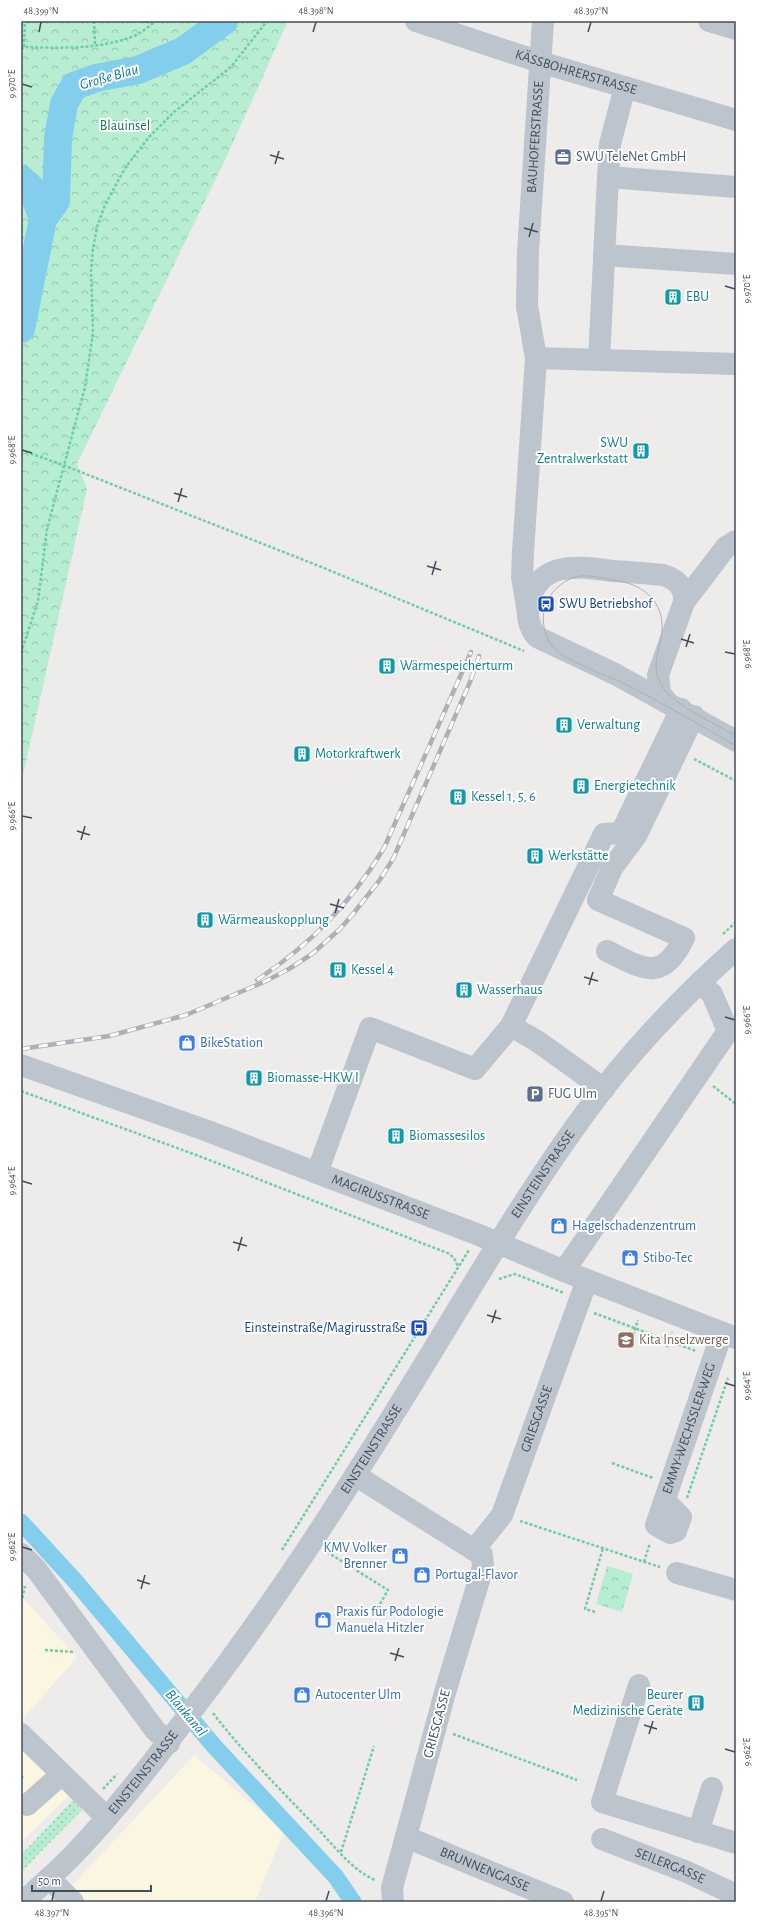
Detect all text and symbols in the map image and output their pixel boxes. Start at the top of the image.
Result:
text: 48.399°N [23,6,59,16]
text: 48.398°N [298,6,334,16]
text: 48.397°N [574,6,608,16]
street label: KÄSSBOHRERSTRASSE [513,47,639,97]
water label: Große Blau [78,61,140,93]
text: 9.970°E [7,69,17,98]
street label: BAUHOFERSTRASSE [525,80,546,193]
park label: Blauinsel [100,119,150,133]
office icon: SWU TeleNet GmbH [553,147,573,167]
place label: SWU TeleNet GmbH [576,150,686,164]
text: 9.970°E [742,274,752,303]
building icon: EBU [663,287,683,307]
place label: EBU [686,290,709,304]
text: 9.968°E [7,435,17,464]
place label: SWU Zentralwerkstatt [537,436,629,466]
building icon: SWU Zentralwerkstatt [631,441,651,461]
bus stop icon: SWU Betriebshof [536,594,556,614]
place label: SWU Betriebshof [559,597,653,611]
text: 9.968°E [742,639,752,668]
building icon: Wärmespeicherturm [377,656,397,676]
place label: Wärmespeicherturm [400,659,513,673]
building icon: Verwaltung [554,715,574,735]
place label: Verwaltung [577,718,640,732]
building icon: Motorkraftwerk [292,744,312,764]
place label: Motorkraftwerk [315,747,401,761]
building icon: Energietechnik [571,776,591,796]
place label: Energietechnik [594,779,676,793]
building icon: Kessel 1, 5, 6 [448,787,468,807]
place label: Kessel 1, 5, 6 [471,790,536,804]
text: 9.966°E [7,801,17,830]
building icon: Werkstätte [525,846,545,866]
place label: Werkstätte [548,849,609,863]
building icon: Wärmeauskopplung [195,910,215,930]
place label: Wärmeauskopplung [218,913,329,927]
building icon: Kessel 4 [328,960,348,980]
place label: Kessel 4 [351,963,394,977]
building icon: Wasserhaus [454,980,474,1000]
place label: Wasserhaus [477,983,543,997]
text: 9.966°E [742,1005,752,1034]
shop icon: BikeStation [177,1033,197,1053]
place label: BikeStation [200,1036,263,1050]
building icon: Biomasse-HKW I [244,1068,264,1088]
place label: Biomasse-HKW I [267,1071,359,1085]
parking icon: FUG Ulm [525,1084,545,1104]
place label: FUG Ulm [548,1087,597,1101]
building icon: Biomassesilos [386,1126,406,1146]
street label: EINSTEINSTRASSE [509,1128,578,1221]
place label: Biomassesilos [409,1129,485,1143]
text: 9.964°E [7,1166,17,1195]
street label: MAGIRUSSTRASSE [330,1172,431,1222]
shop icon: Hagelschadenzentrum [549,1216,569,1236]
place label: Hagelschadenzentrum [572,1219,696,1233]
shop icon: Stibo-Tec [620,1248,640,1268]
place label: Stibo-Tec [643,1251,693,1265]
bus stop icon: Einsteinstraße/Magirusstraße [409,1318,429,1338]
place label: Einsteinstraße/Magirusstraße [244,1321,406,1335]
school or university icon: Kita Inselzwerge [616,1330,636,1350]
place label: Kita Inselzwerge [639,1333,728,1347]
street label: EMMY-WECHSSLER-WEG [660,1361,718,1496]
text: 9.964°E [742,1371,752,1400]
street label: GRIESGASSE [518,1383,555,1454]
street label: EINSTEINSTRASSE [338,1402,405,1496]
text: 9.962°E [7,1532,17,1561]
place label: KMV Volker Brenner [323,1541,387,1571]
shop icon: KMV Volker Brenner [390,1546,410,1566]
shop icon: Portugal-Flavor [412,1565,432,1585]
place label: Portugal-Flavor [435,1568,518,1582]
place label: Praxis für Podologie Manuela Hitzler [336,1605,444,1635]
shop icon: Praxis für Podologie Manuela Hitzler [313,1610,333,1630]
shop icon: Autocenter Ulm [292,1685,312,1705]
water label: Blaukanal [162,1687,210,1739]
place label: Autocenter Ulm [315,1688,401,1702]
street label: GRIESGASSE [421,1688,453,1759]
place label: Beurer Medizinische Geräte [573,1688,683,1718]
building icon: Beurer Medizinische Geräte [686,1693,706,1713]
street label: EINSTEINSTRASSE [106,1728,181,1817]
text: 9.962°E [742,1737,752,1766]
street label: BRUNNENGASSE [438,1845,532,1894]
street label: SEILERGASSE [633,1846,707,1886]
scale bar [32,1867,151,1893]
text: 50 m [38,1875,61,1887]
text: 48.397°N [35,1908,69,1918]
text: 48.396°N [308,1908,344,1918]
text: 48.395°N [584,1908,618,1918]

